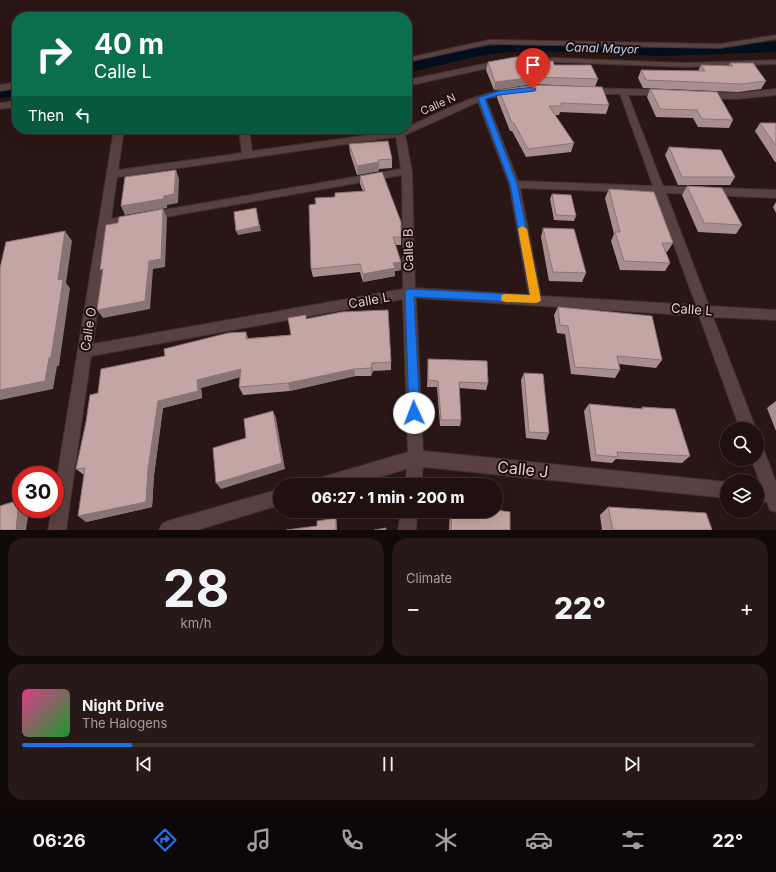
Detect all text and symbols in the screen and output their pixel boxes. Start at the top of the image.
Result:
text: 40 m [94,27,164,61]
icon: right [28,28,80,80]
water label: Canal Mayor [565,39,639,57]
pin [516,48,550,89]
icon: arrive [522,54,544,76]
text: Calle L [94,61,152,82]
street label: Calle N [418,90,458,118]
icon: left [72,104,94,126]
text: Then [28,106,64,125]
street label: Calle B [400,228,416,272]
street label: Calle L [347,289,391,311]
street label: Calle L [671,300,713,318]
street label: Calle O [77,306,99,352]
position arrow [393,392,435,434]
map controls [720,422,764,518]
button: search [720,422,764,466]
street label: Calle J [496,456,550,482]
speed limit sign: 30 [12,466,64,518]
button: layers [720,474,764,518]
text: 06:27 · 1 min · 200 m [312,488,464,507]
text: 28 [163,557,229,620]
text: Climate [406,570,452,586]
text: 22° [554,590,606,626]
text: − [406,595,421,621]
text: + [739,595,754,621]
text: km/h [181,615,211,631]
text: Night Drive [82,696,164,715]
text: The Halogens [82,715,167,731]
icon: previous [133,753,155,775]
icon: pause [377,753,399,775]
icon: next [621,753,643,775]
icon: directions [151,826,179,854]
icon: music [245,826,273,854]
icon: phone [338,826,366,854]
icon: climate [432,826,460,854]
icon: car [525,826,553,854]
icon: filters [619,826,647,854]
text: 06:26 [33,830,86,851]
text: 22° [712,830,743,851]

